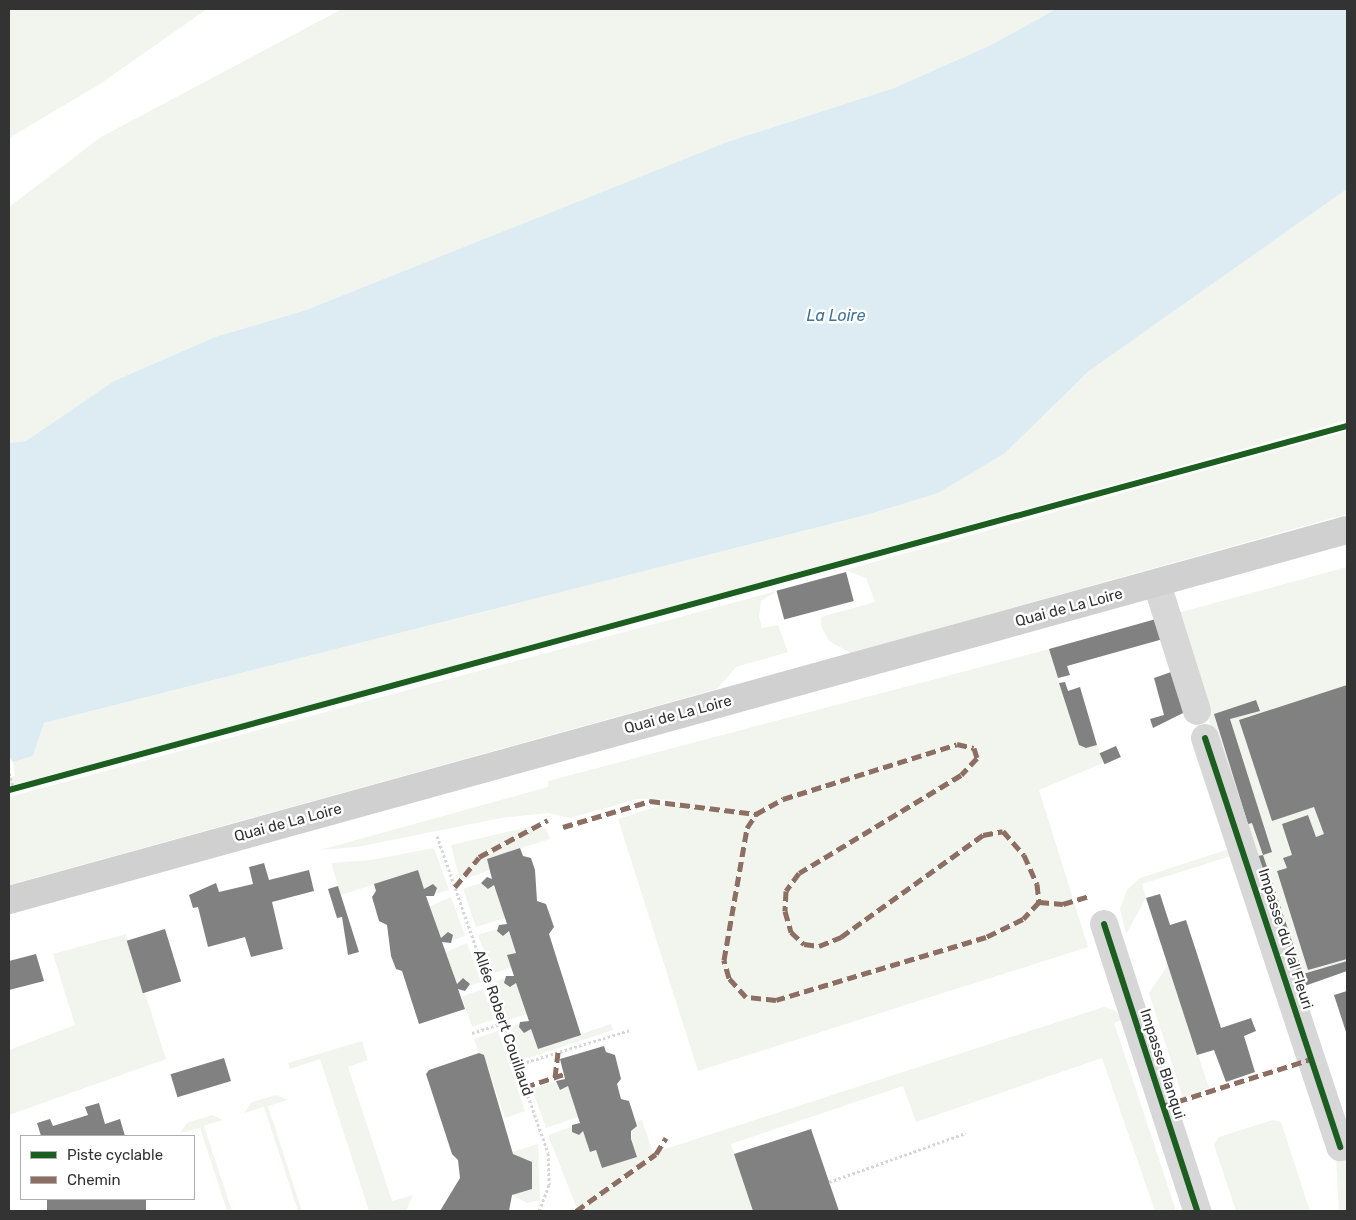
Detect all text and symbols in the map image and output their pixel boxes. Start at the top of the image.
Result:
water label: La Loire [807,306,865,326]
street label: Quai de La Loire [1013,585,1125,631]
street label: Quai de La Loire [622,692,734,738]
street label: Quai de La Loire [232,800,344,846]
street label: Impasse du Val Fleuri [1254,866,1316,1012]
street label: Allée Robert Couillaud [470,947,536,1099]
street label: Impasse Blanqui [1136,1007,1188,1121]
legend [20,1135,195,1200]
text: Piste cyclable [67,1146,163,1164]
text: Chemin [67,1171,121,1189]

